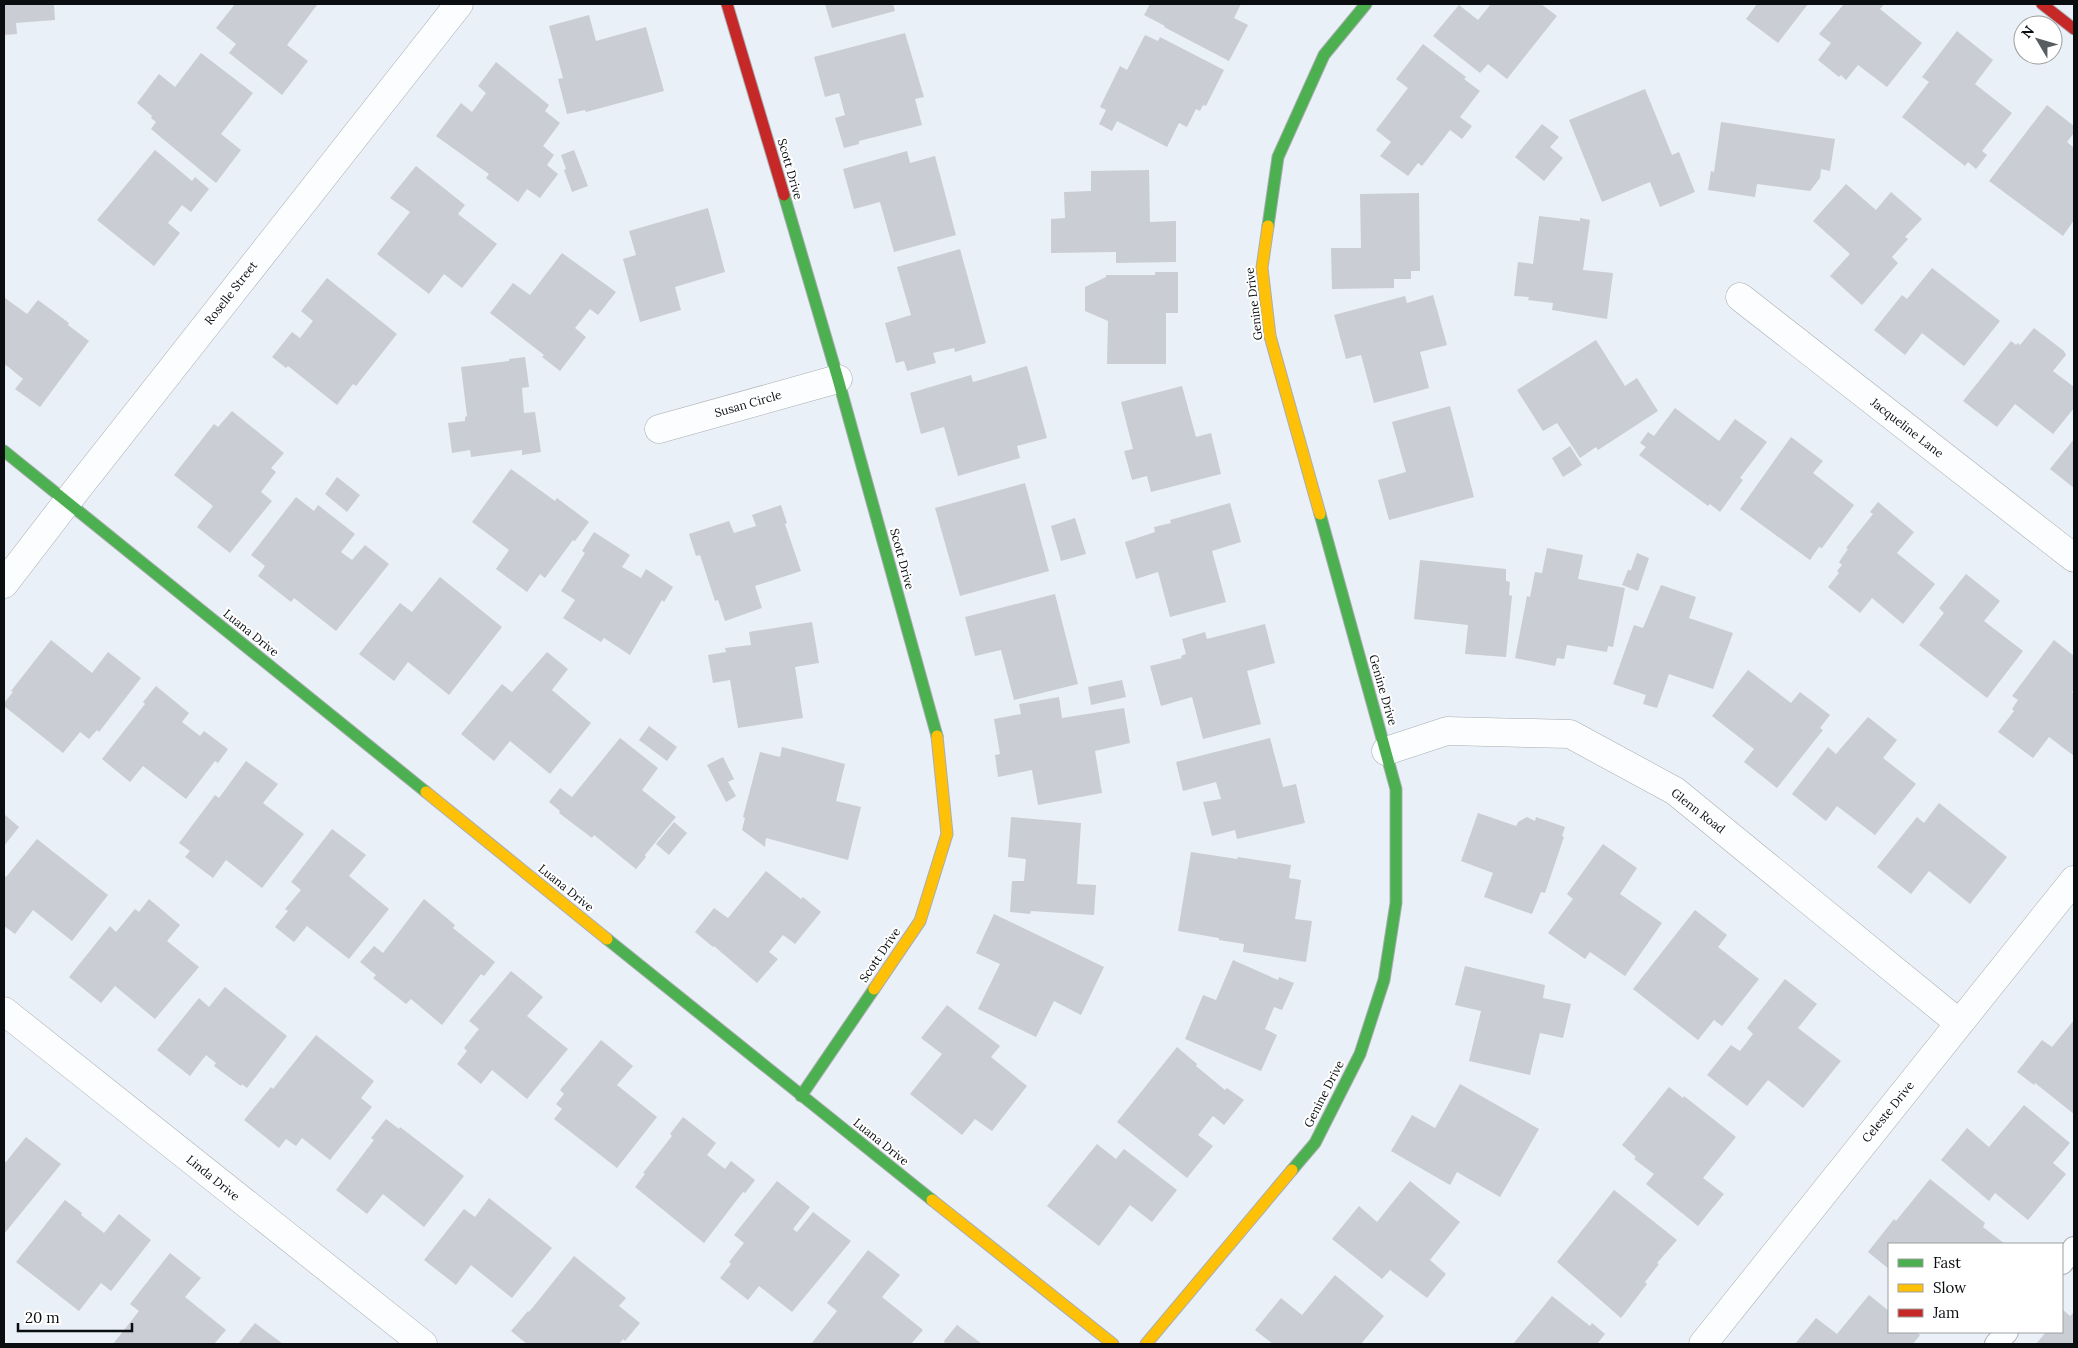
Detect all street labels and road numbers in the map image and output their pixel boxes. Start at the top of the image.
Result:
street label: Scott Drive [775,137,806,202]
street label: Roselle Street [201,258,260,328]
street label: Genine Drive [1242,266,1265,341]
street label: Susan Circle [713,387,784,420]
street label: Jacqueline Lane [1867,394,1947,461]
street label: Scott Drive [887,527,918,592]
street label: Luana Drive [221,606,282,660]
street label: Genine Drive [1366,653,1401,728]
street label: Glenn Road [1668,785,1728,836]
street label: Luana Drive [536,861,597,915]
street label: Scott Drive [856,924,904,985]
street label: Genine Drive [1300,1057,1347,1130]
street label: Celeste Drive [1858,1078,1917,1145]
street label: Luana Drive [851,1115,912,1169]
street label: Linda Drive [184,1152,243,1204]

